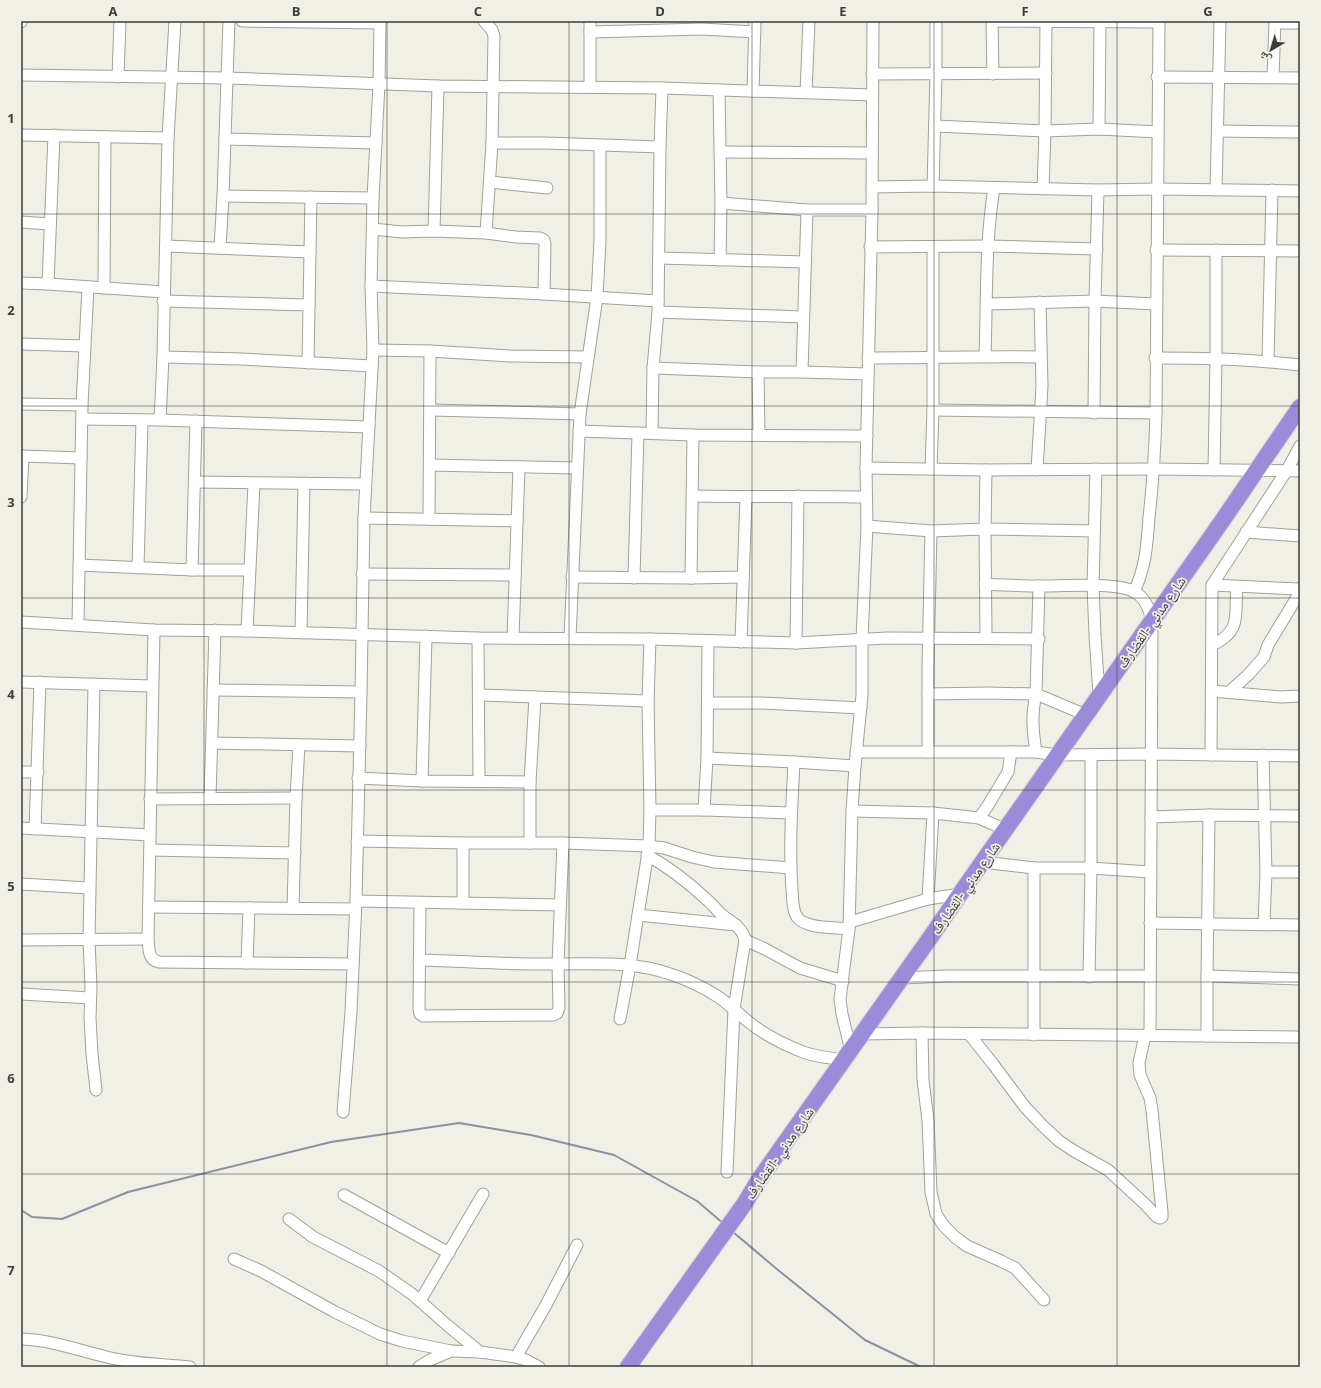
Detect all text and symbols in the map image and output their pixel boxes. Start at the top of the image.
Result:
text: A [109,2,118,20]
text: B [292,2,301,20]
text: C [474,2,482,20]
text: D [655,2,665,20]
text: E [839,2,847,20]
text: F [1021,2,1029,20]
text: G [1203,2,1213,20]
north arrow [1251,30,1291,70]
text: ش [1255,48,1274,68]
text: 1 [7,109,15,127]
text: 2 [7,301,15,319]
text: 3 [7,493,15,511]
street label: شارع مدني -القضارف [1112,572,1192,673]
text: 4 [7,685,15,703]
street label: شارع مدني -القضارف [926,838,1006,939]
text: 5 [7,877,15,895]
text: 6 [7,1069,15,1087]
street label: شارع مدني -القضارف [740,1103,820,1204]
text: 7 [7,1261,15,1279]

